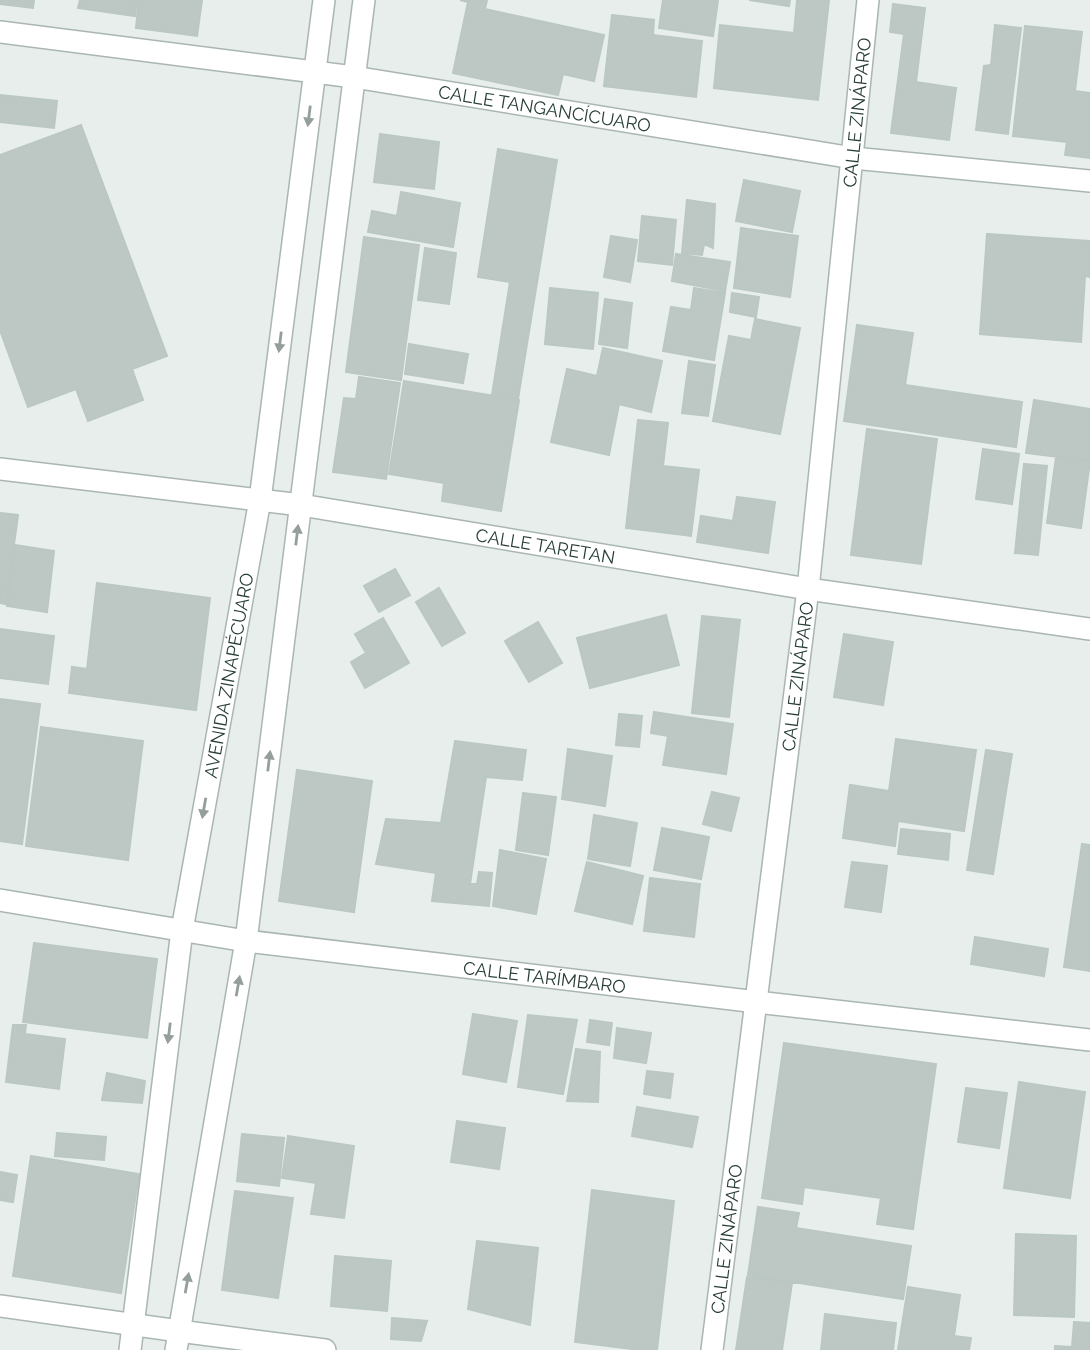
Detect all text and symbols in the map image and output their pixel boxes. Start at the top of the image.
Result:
street label: CALLE ZINÁPARO [838,37,875,188]
street label: CALLE TANGANCÍCUARO [437,80,652,136]
one-way arrow [304,105,315,127]
one-way arrow [275,331,286,353]
one-way arrow [292,524,303,546]
street label: CALLE TARETAN [474,524,617,567]
street label: AVENIDA ZINAPÉCUARO [199,571,257,780]
street label: CALLE ZINÁPARO [777,600,817,752]
one-way arrow [263,749,274,771]
one-way arrow [198,797,209,819]
street label: CALLE TARÍMBARO [462,957,627,997]
one-way arrow [233,975,244,997]
one-way arrow [164,1022,175,1044]
street label: CALLE ZINÁPARO [706,1163,746,1315]
one-way arrow [182,1272,193,1294]

